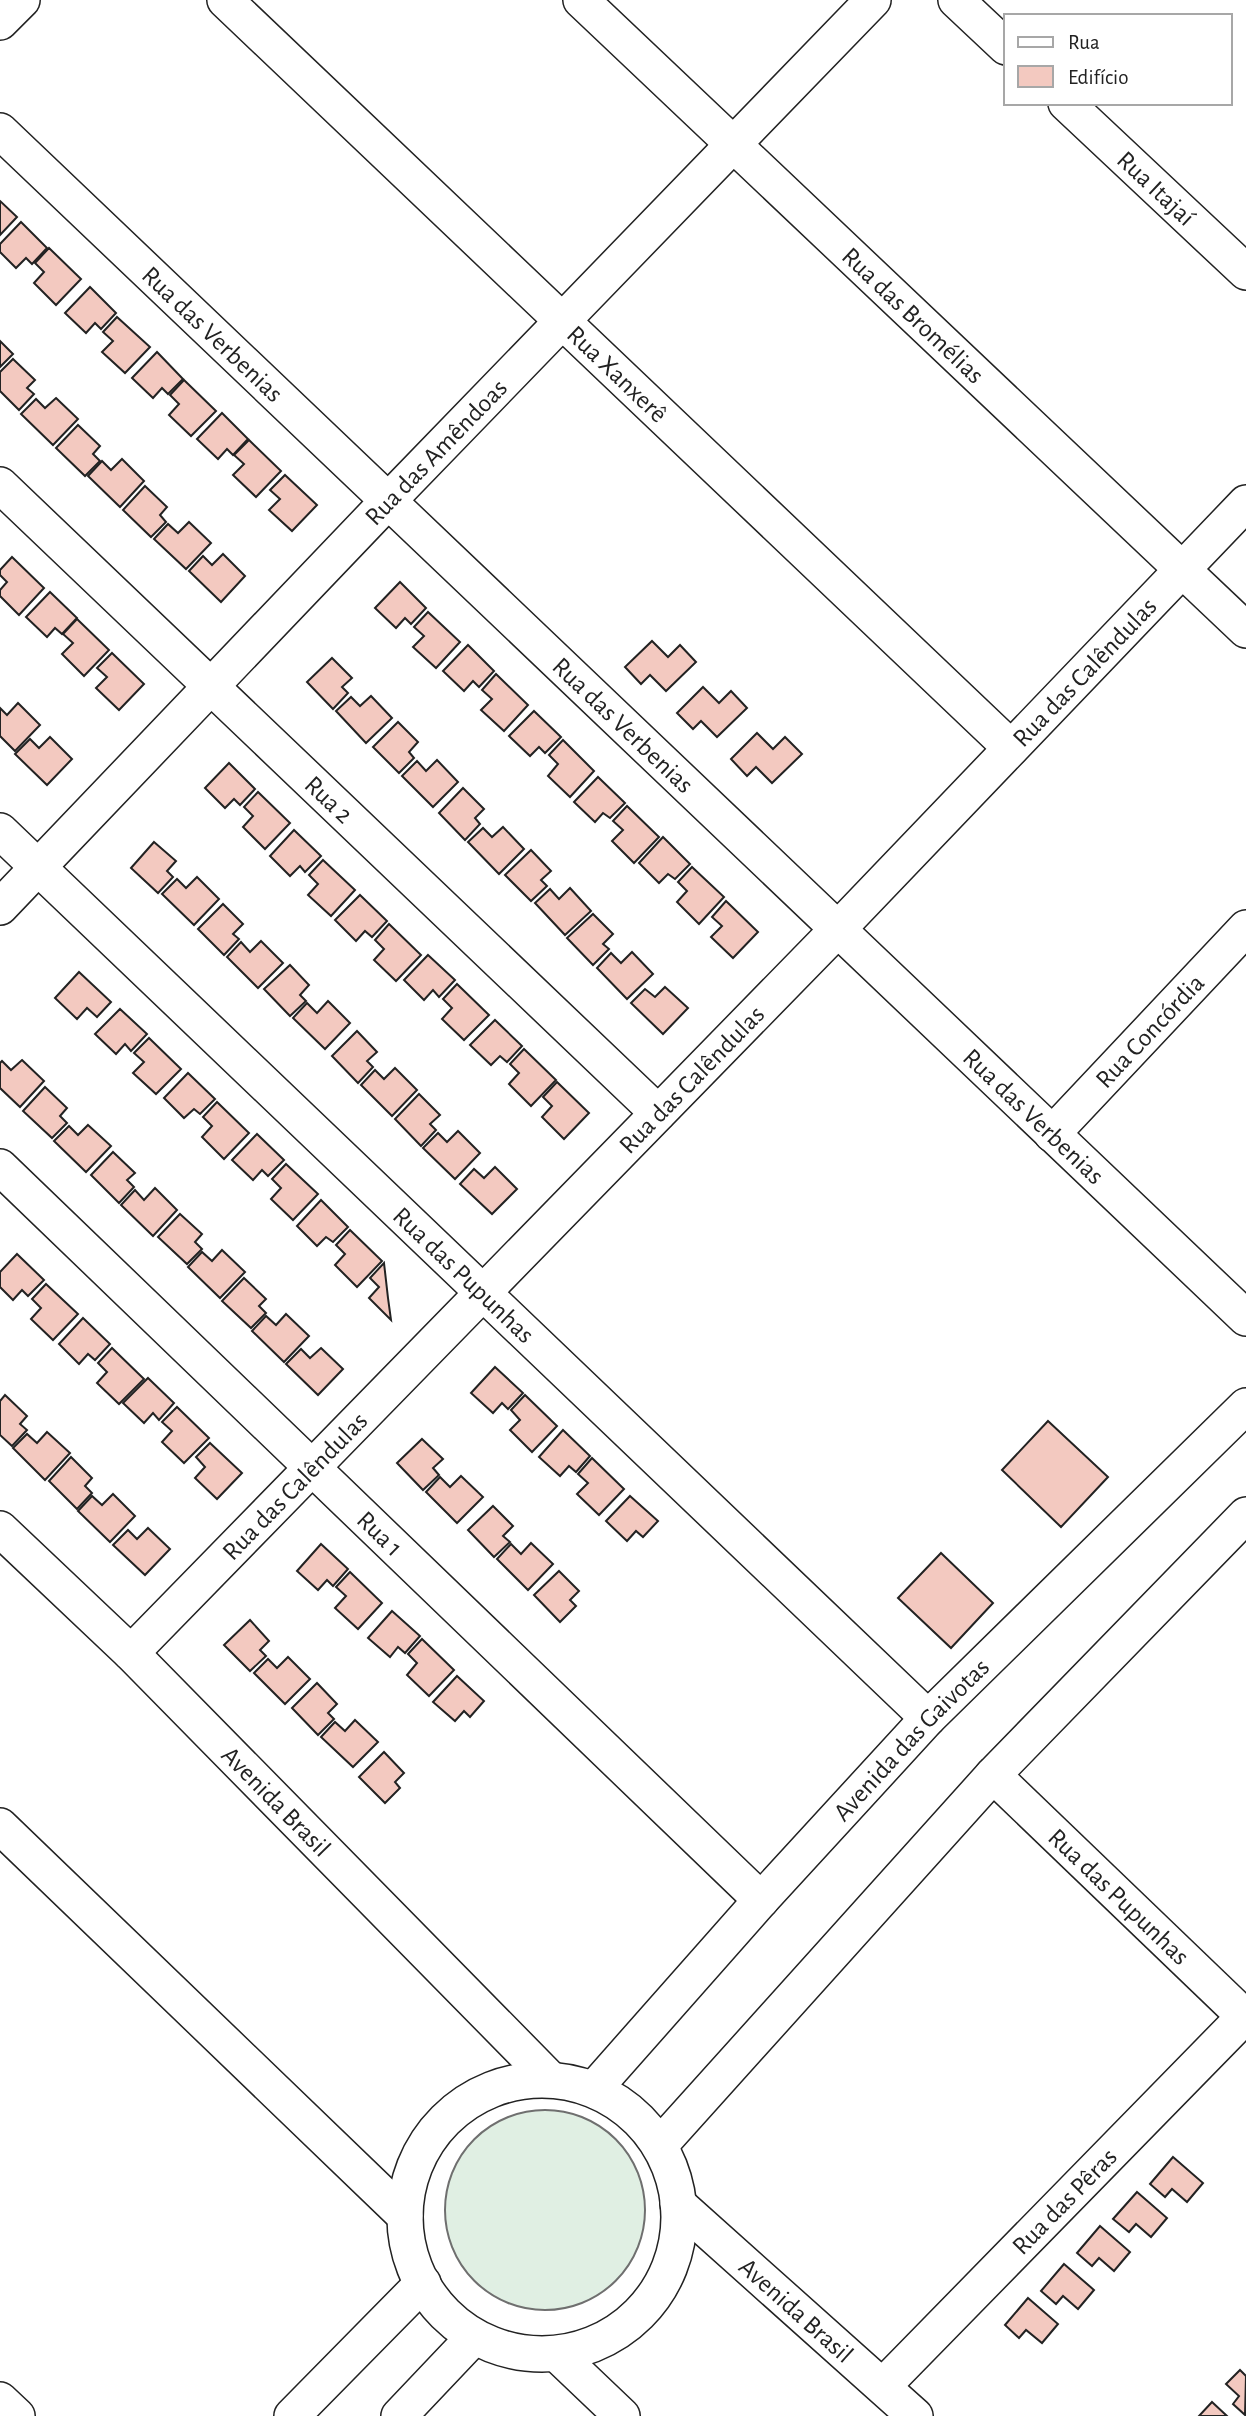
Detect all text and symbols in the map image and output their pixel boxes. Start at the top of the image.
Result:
legend [1004,14,1232,105]
text: Rua [1068,32,1100,53]
text: Edifício [1068,67,1128,88]
street label: Rua Itajaí [1112,146,1200,231]
street label: Rua das Bromélias [837,243,989,389]
street label: Rua das Verbenias [137,262,288,407]
street label: Rua Xanxerê [562,321,672,428]
street label: Rua das Amêndoas [360,375,512,531]
street label: Rua das Calêndulas [1008,593,1162,752]
street label: Rua das Verbenias [547,653,698,798]
street label: Rua 2 [299,771,358,828]
street label: Rua Concórdia [1091,970,1209,1093]
street label: Rua das Calêndulas [615,1001,770,1159]
street label: Rua das Verbenias [958,1044,1109,1189]
street label: Rua das Pupunhas [388,1202,539,1348]
street label: Rua das Calêndulas [218,1407,373,1565]
street label: Rua 1 [352,1506,407,1562]
street label: Avenida das Gaivotas [829,1654,994,1826]
street label: Avenida Brasil [217,1742,335,1862]
street label: Rua das Pupunhas [1043,1824,1194,1970]
street label: Rua das Pêras [1008,2143,1122,2260]
street label: Avenida Brasil [734,2253,858,2368]

